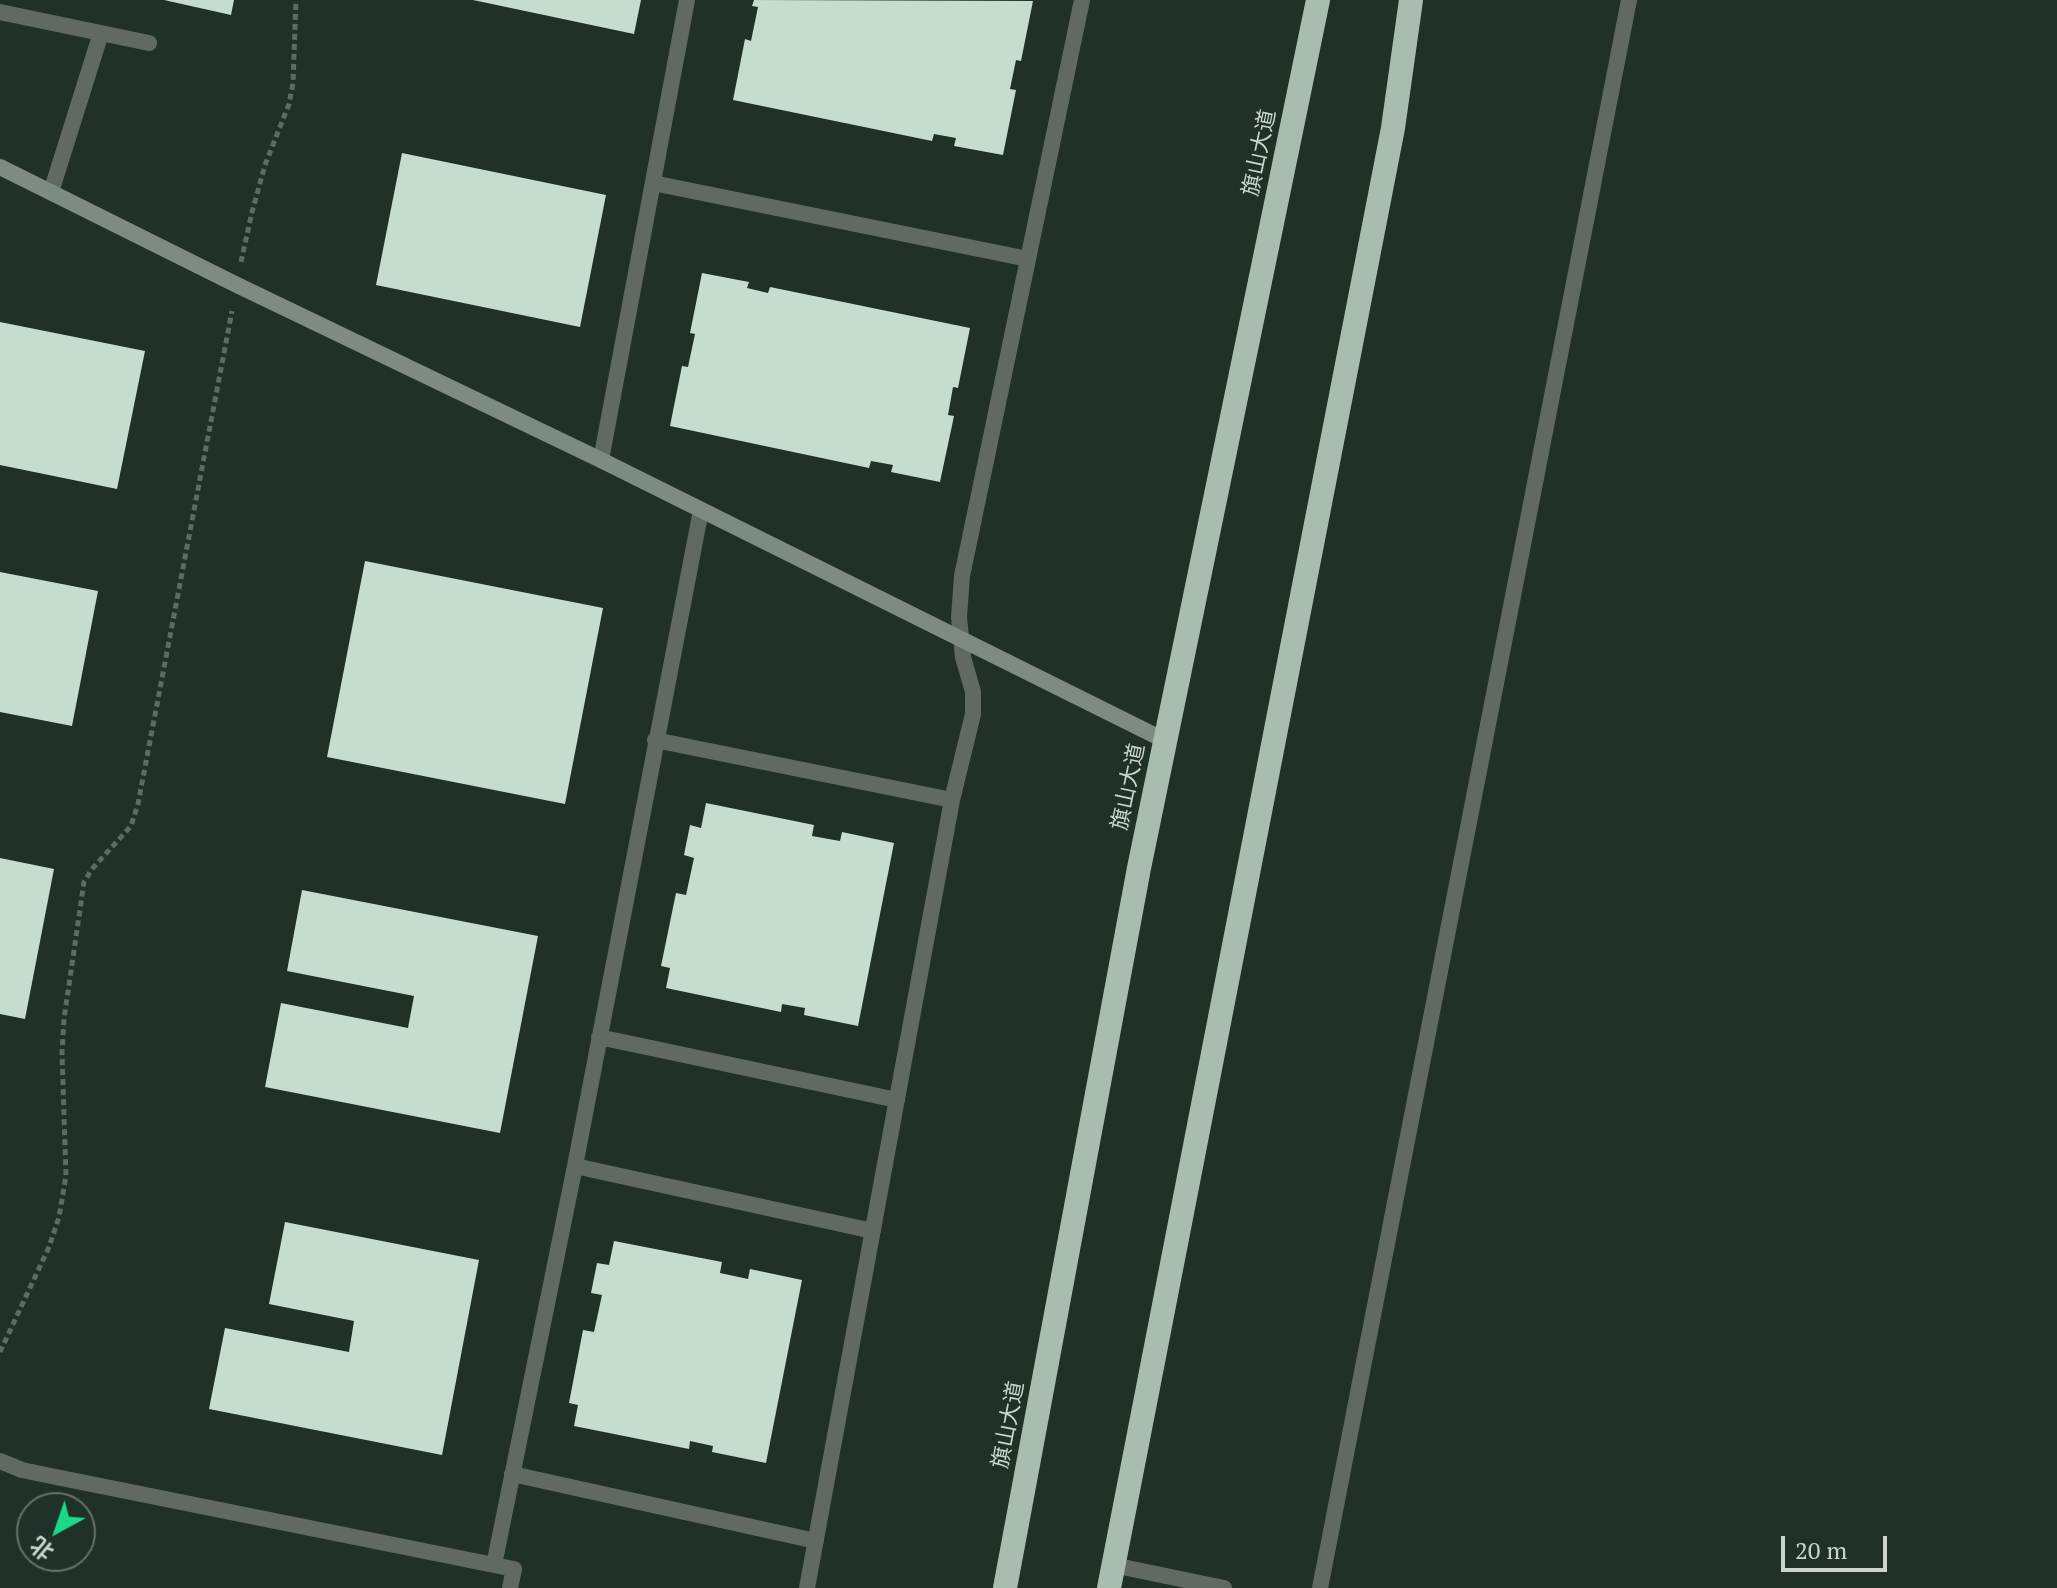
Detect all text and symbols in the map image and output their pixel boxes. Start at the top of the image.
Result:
street label: 旗山大道 [1238,107,1282,199]
street label: 旗山大道 [1107,741,1151,833]
street label: 旗山大道 [988,1379,1030,1471]
north arrow [16,1492,96,1572]
scale bar [1785,1520,1891,1570]
text: 北 [24,1531,59,1567]
text: 20 m [1795,1534,1847,1566]

